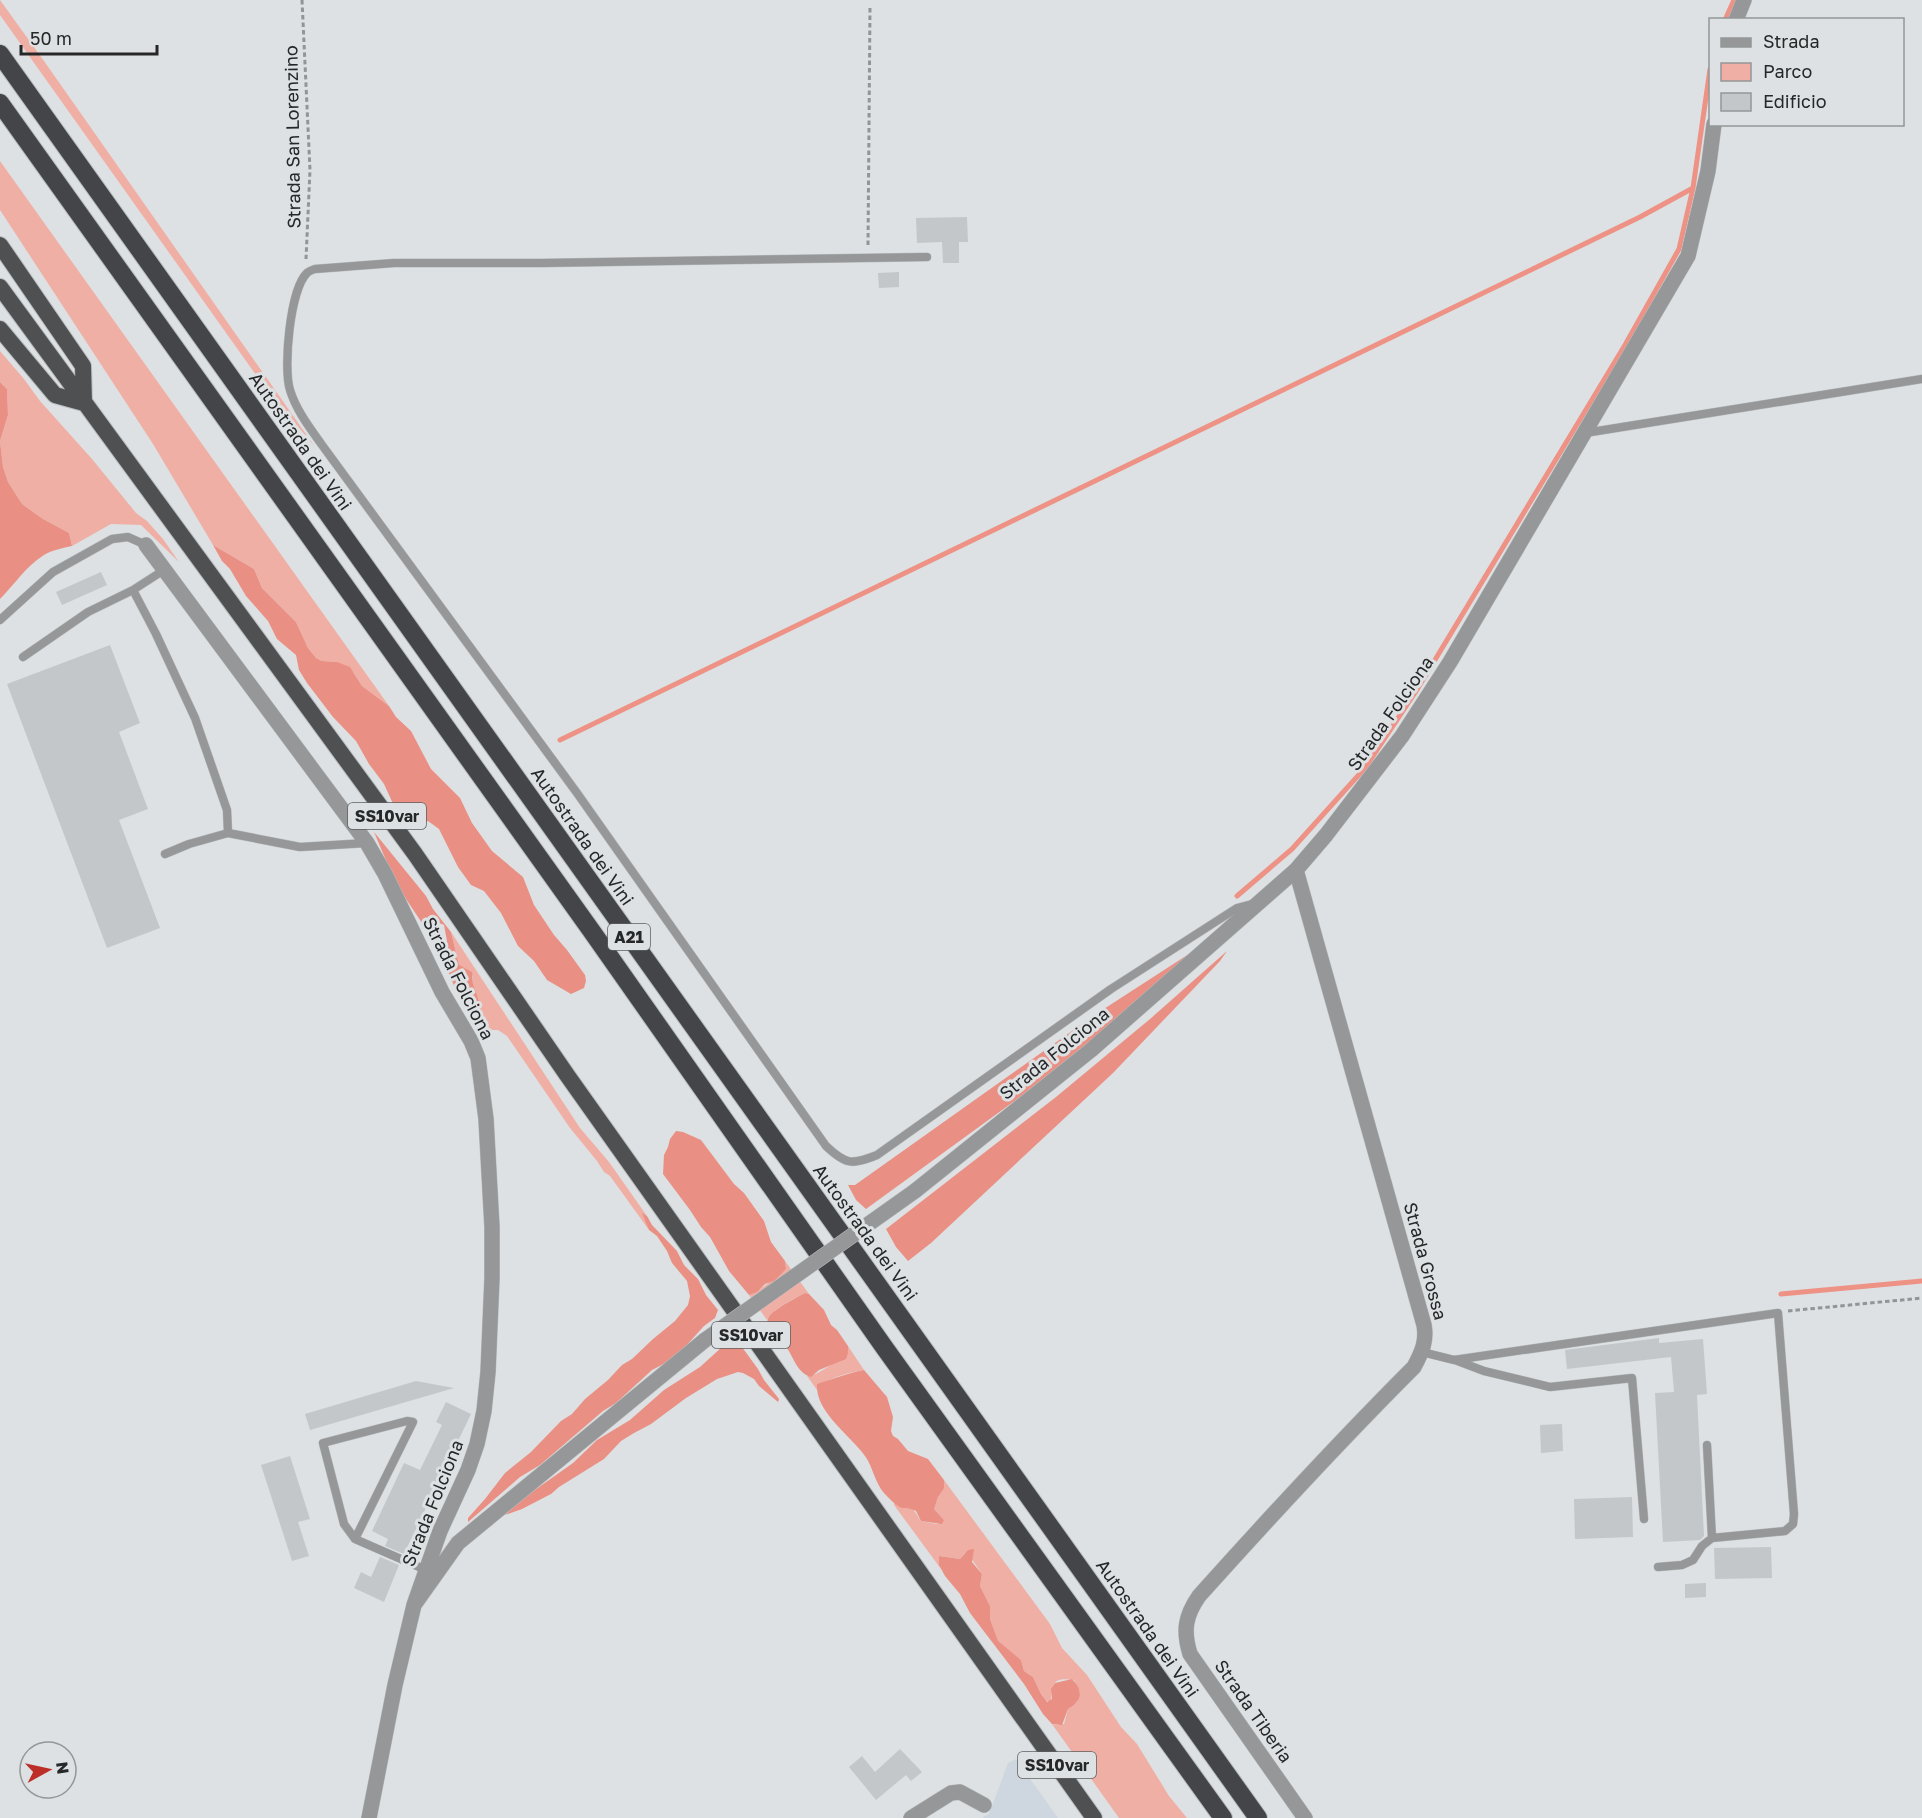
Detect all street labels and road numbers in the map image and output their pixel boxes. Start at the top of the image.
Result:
street label: Strada San Lorenzino [279,45,305,229]
street label: Autostrada dei Vini [245,368,357,514]
street label: Strada Folciona [1342,652,1438,774]
street label: Autostrada dei Vini [527,763,639,909]
road number: SS10var [348,803,426,829]
street label: Strada Folciona [419,913,499,1043]
road number: A21 [608,924,650,950]
street label: Strada Folciona [995,1002,1113,1104]
street label: Autostrada dei Vini [809,1159,923,1305]
street label: Strada Grossa [1400,1200,1452,1322]
road number: SS10var [712,1322,790,1348]
street label: Strada Folciona [397,1436,467,1570]
street label: Autostrada dei Vini [1092,1555,1204,1701]
street label: Strada Tiberia [1210,1655,1298,1767]
road number: SS10var [1018,1752,1096,1778]

